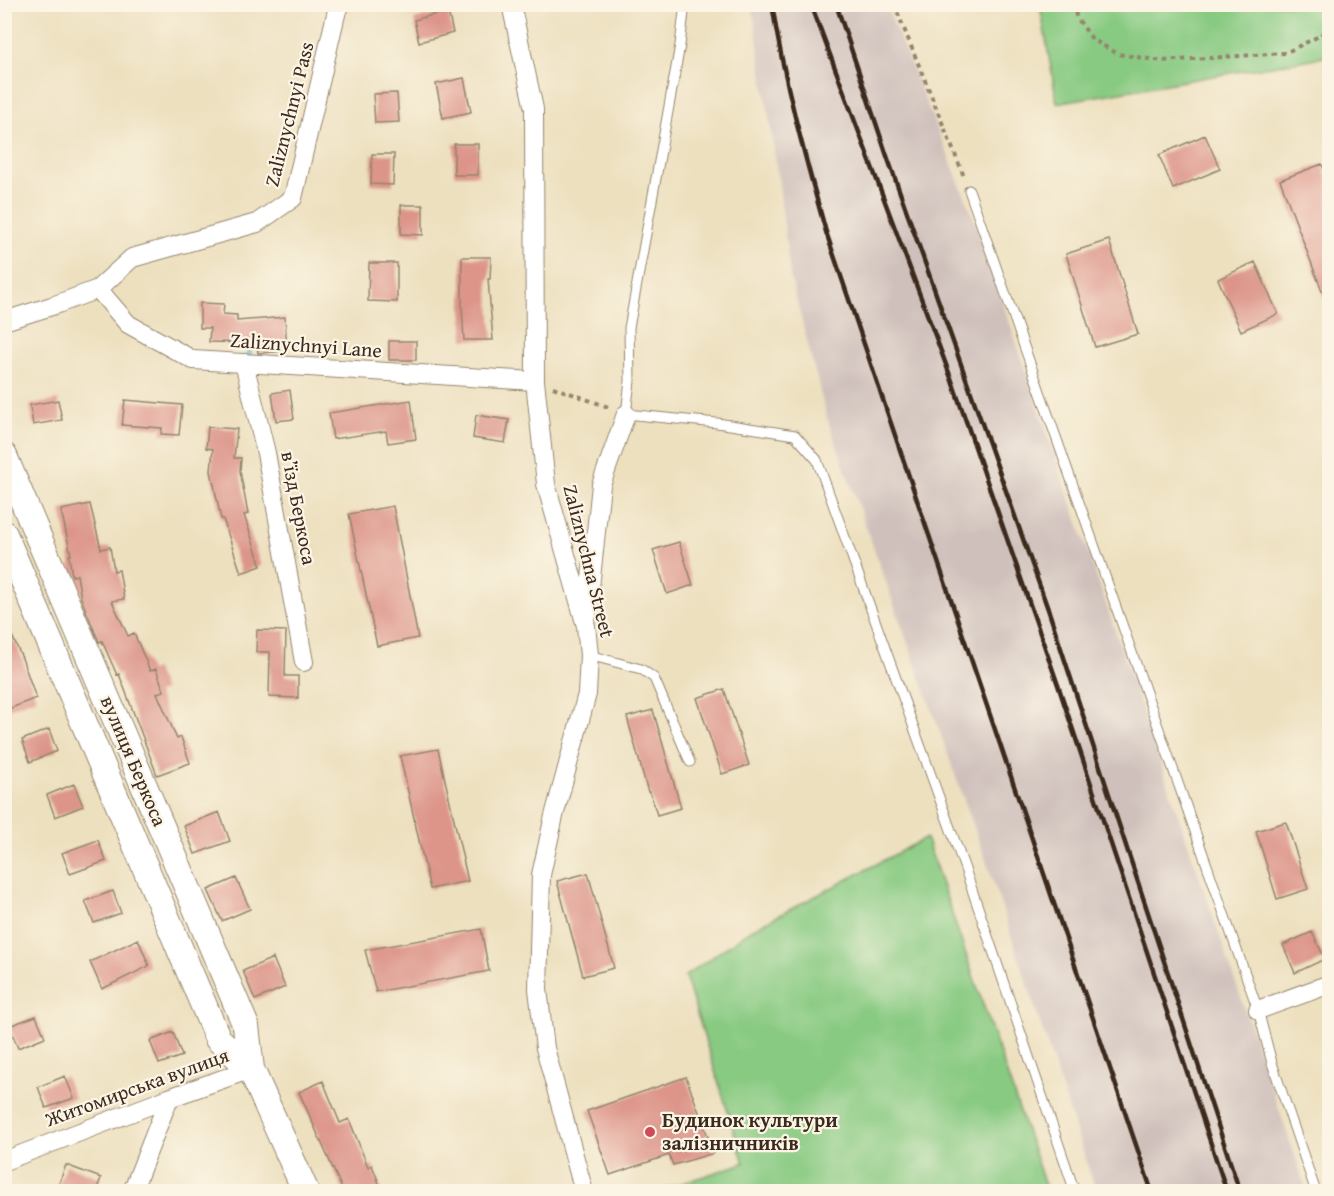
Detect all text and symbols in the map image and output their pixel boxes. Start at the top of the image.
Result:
street label: Zaliznychnyi Pass [257,38,321,189]
street label: Zaliznychnyi Lane [229,325,383,364]
street label: в’їзд Беркоса [274,449,325,568]
street label: Zaliznychna Street [556,481,623,640]
street label: вулиця Беркоса [94,691,175,831]
street label: Житомирська вулиця [40,1040,233,1134]
place label: Будинок культури залізничників [662,1105,838,1157]
marker: Будинок культури залізничників [643,1125,657,1139]

